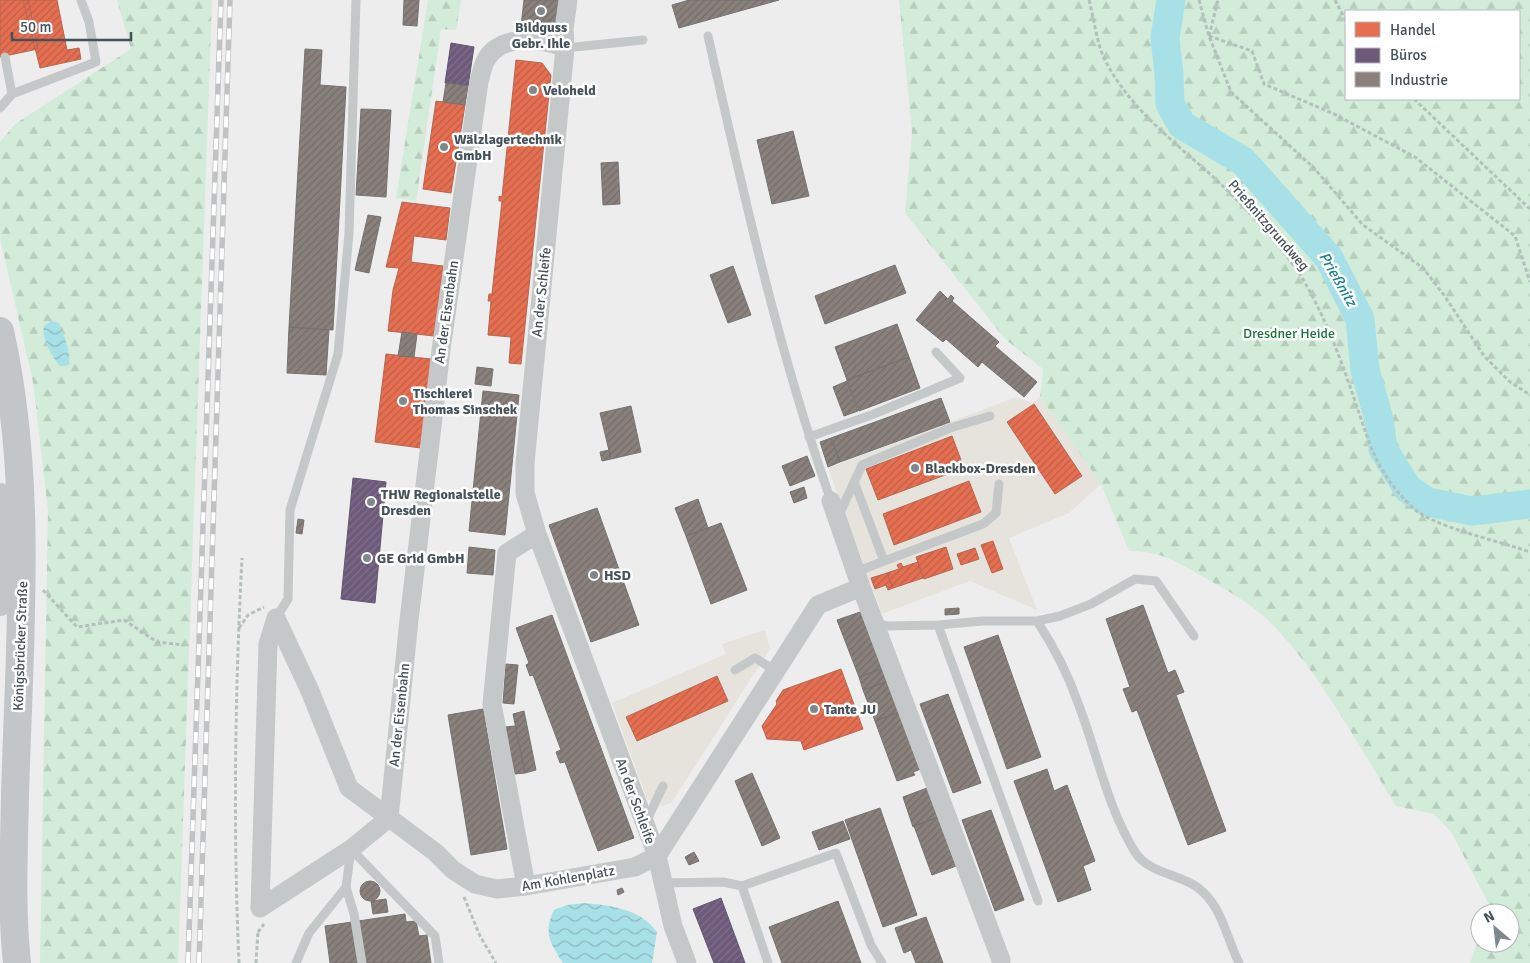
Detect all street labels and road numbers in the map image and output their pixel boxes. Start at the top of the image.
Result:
street label: Prießnitzgrundweg [1225,176,1313,274]
street label: An der Schleife [528,246,555,338]
street label: An der Eisenbahn [431,259,462,365]
street label: Königsbrücker Straße [10,581,31,711]
street label: An der Eisenbahn [386,662,413,768]
street label: An der Schleife [612,756,659,846]
street label: Am Kohlenplatz [520,862,616,895]

